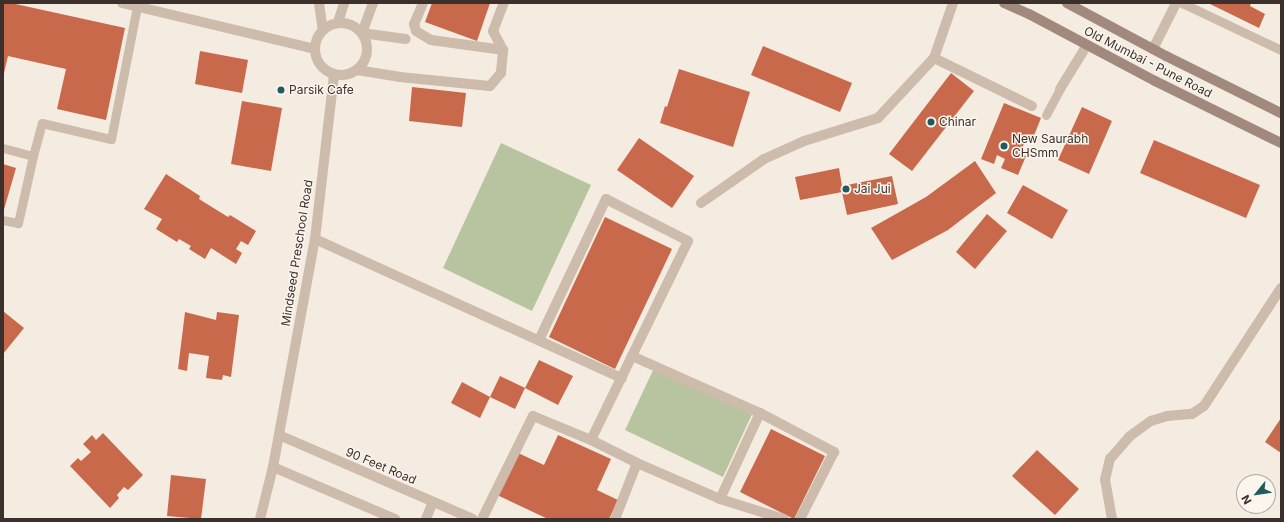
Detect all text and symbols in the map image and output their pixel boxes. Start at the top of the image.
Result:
street label: Old Mumbai - Pune Road [1082,23,1214,101]
place label: Parsik Cafe [289,83,354,97]
marker: Parsik Cafe [276,85,286,95]
place label: Chinar [939,115,976,129]
marker: Chinar [926,117,936,127]
place label: New Saurabh CHSmm [1012,132,1088,160]
marker: New Saurabh CHSmm [999,141,1009,151]
street label: Mindseed Preschool Road [278,179,316,327]
place label: Jai Jui [854,182,891,196]
marker: Jai Jui [841,184,851,194]
street label: 90 Feet Road [344,445,418,487]
north arrow [1236,474,1276,514]
text: N [1238,492,1255,507]

